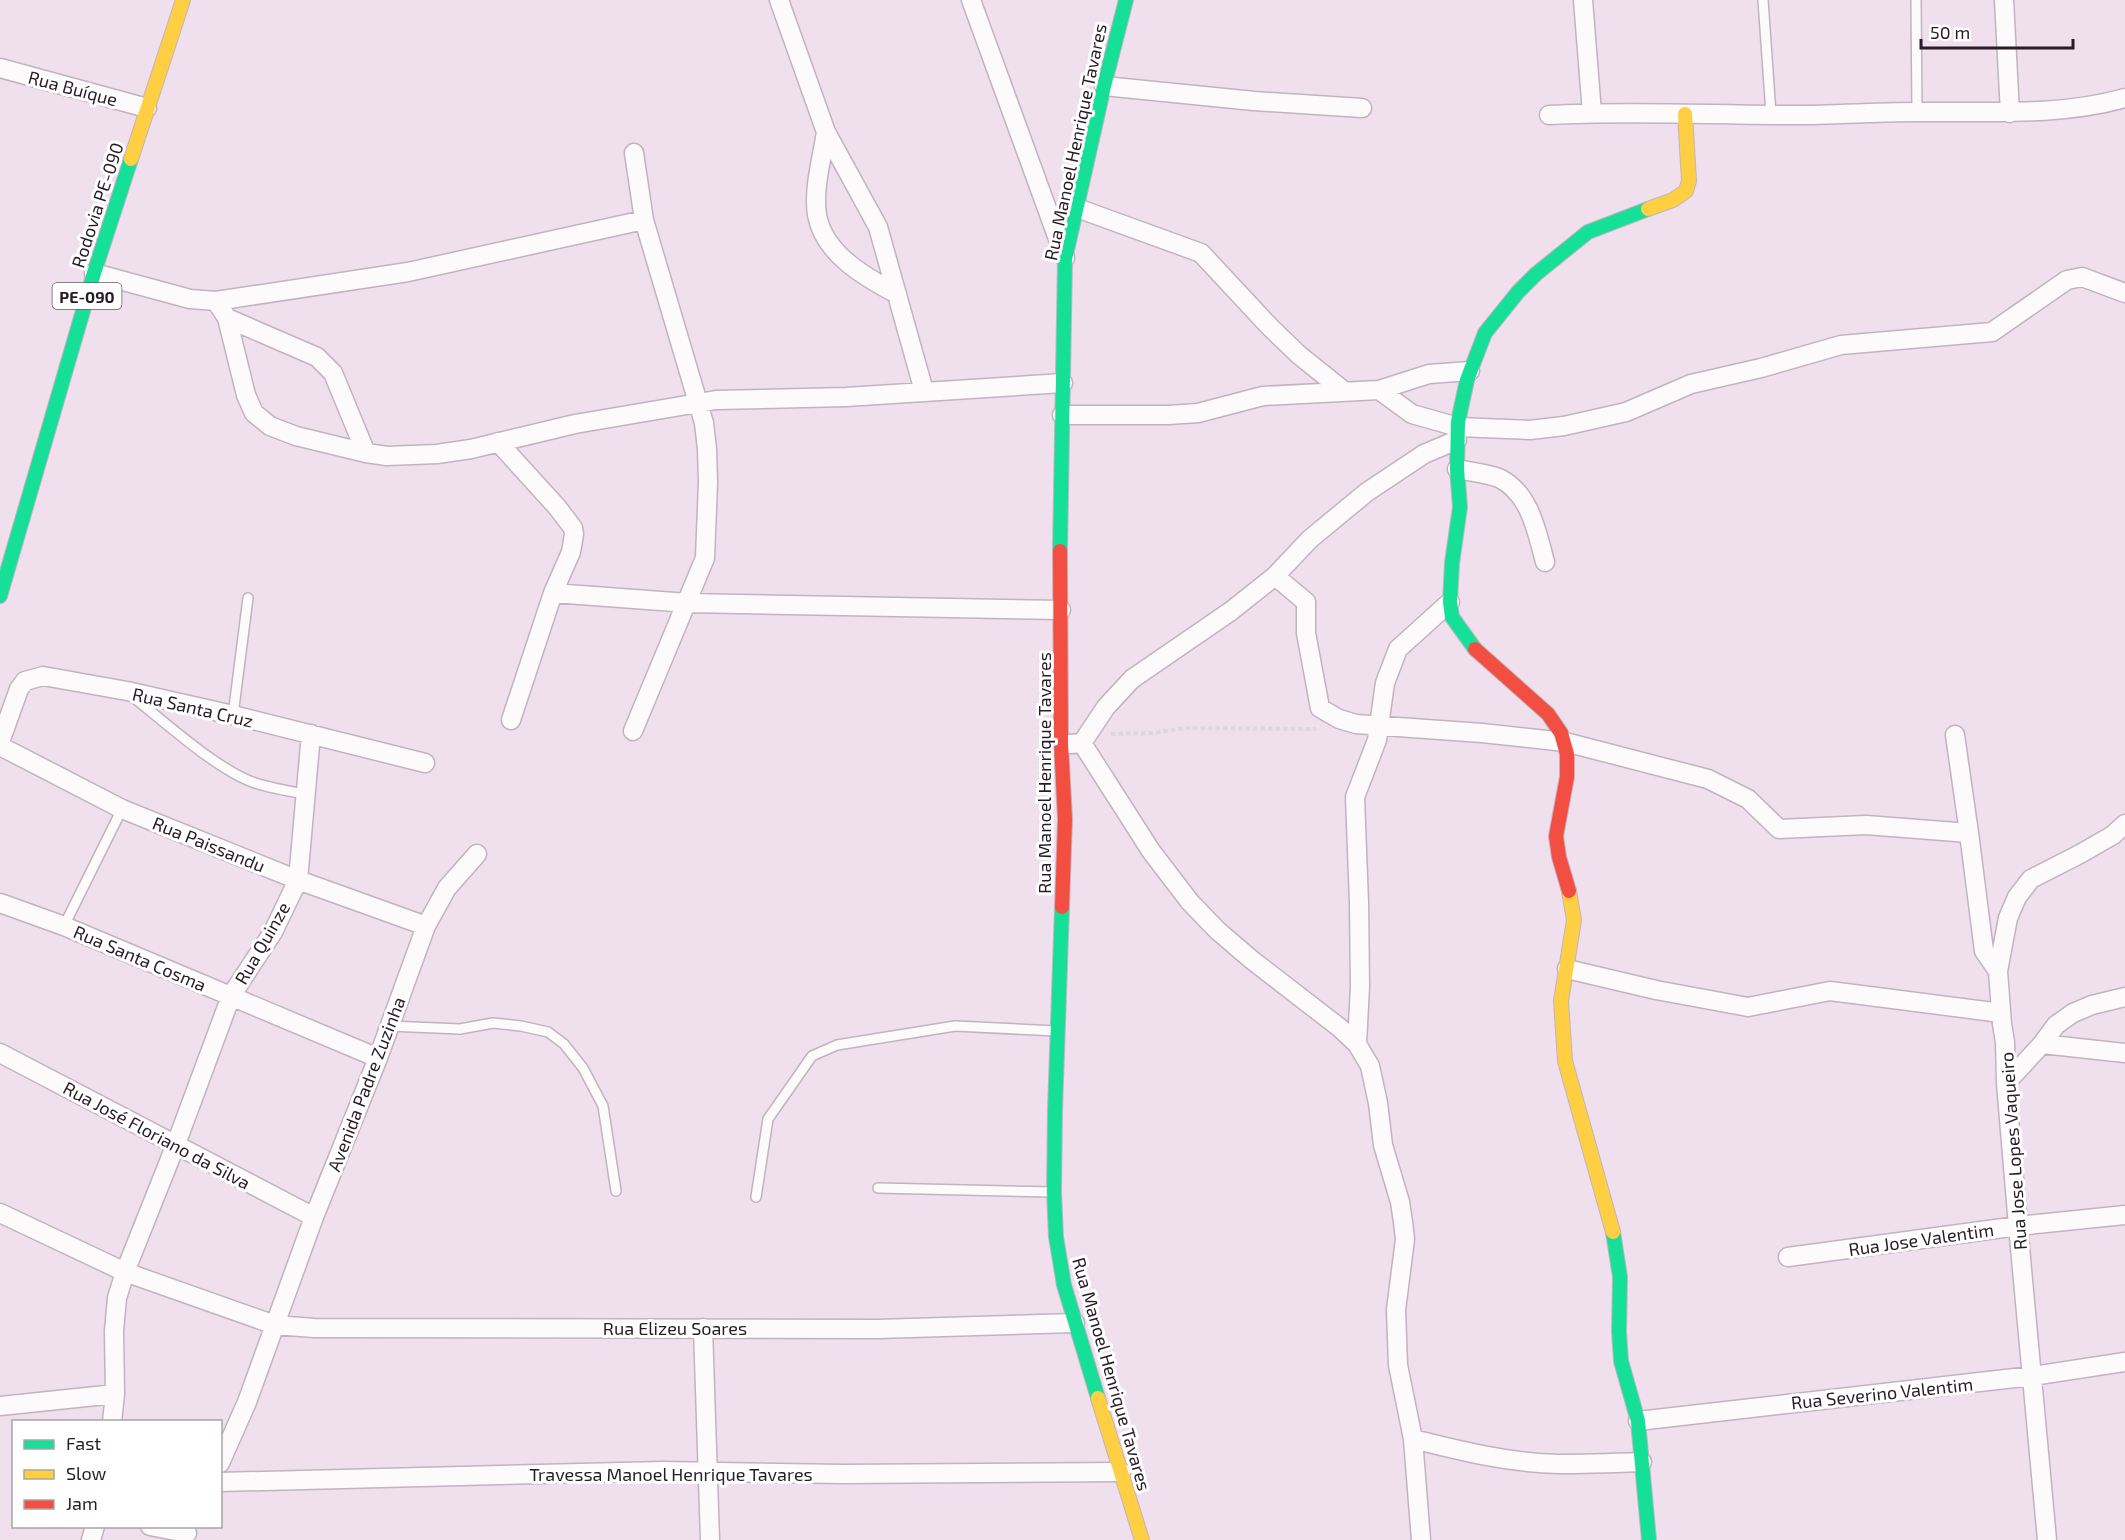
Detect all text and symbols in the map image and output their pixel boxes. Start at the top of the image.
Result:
scale bar [1921,12,2072,50]
text: 50 m [1930,21,1970,43]
street label: Rua Manoel Henrique Tavares [1039,22,1111,262]
street label: Rua Buíque [26,66,120,110]
street label: Rodovia PE-090 [66,140,128,270]
road number: PE-090 [52,283,122,309]
street label: Rua Manoel Henrique Tavares [1033,652,1055,894]
street label: Rua Santa Cruz [130,682,256,732]
street label: Rua Paissandu [150,811,268,877]
street label: Rua Quinze [230,898,294,988]
street label: Rua Santa Cosma [70,920,210,996]
street label: Avenida Padre Zuzinha [323,994,409,1174]
street label: Rua Jose Lopes Vaqueiro [1995,1051,2031,1251]
street label: Rua José Floriano da Silva [60,1076,254,1194]
street label: Rua Jose Valentim [1847,1218,1995,1260]
street label: Rua Manoel Henrique Tavares [1068,1255,1156,1493]
street label: Rua Elizeu Soares [603,1317,747,1339]
street label: Rua Severino Valentim [1790,1372,1974,1414]
legend [12,1420,222,1528]
text: Fast [66,1432,101,1454]
text: Slow [66,1462,107,1484]
street label: Travessa Manoel Henrique Tavares [529,1463,813,1485]
text: Jam [66,1492,98,1514]

